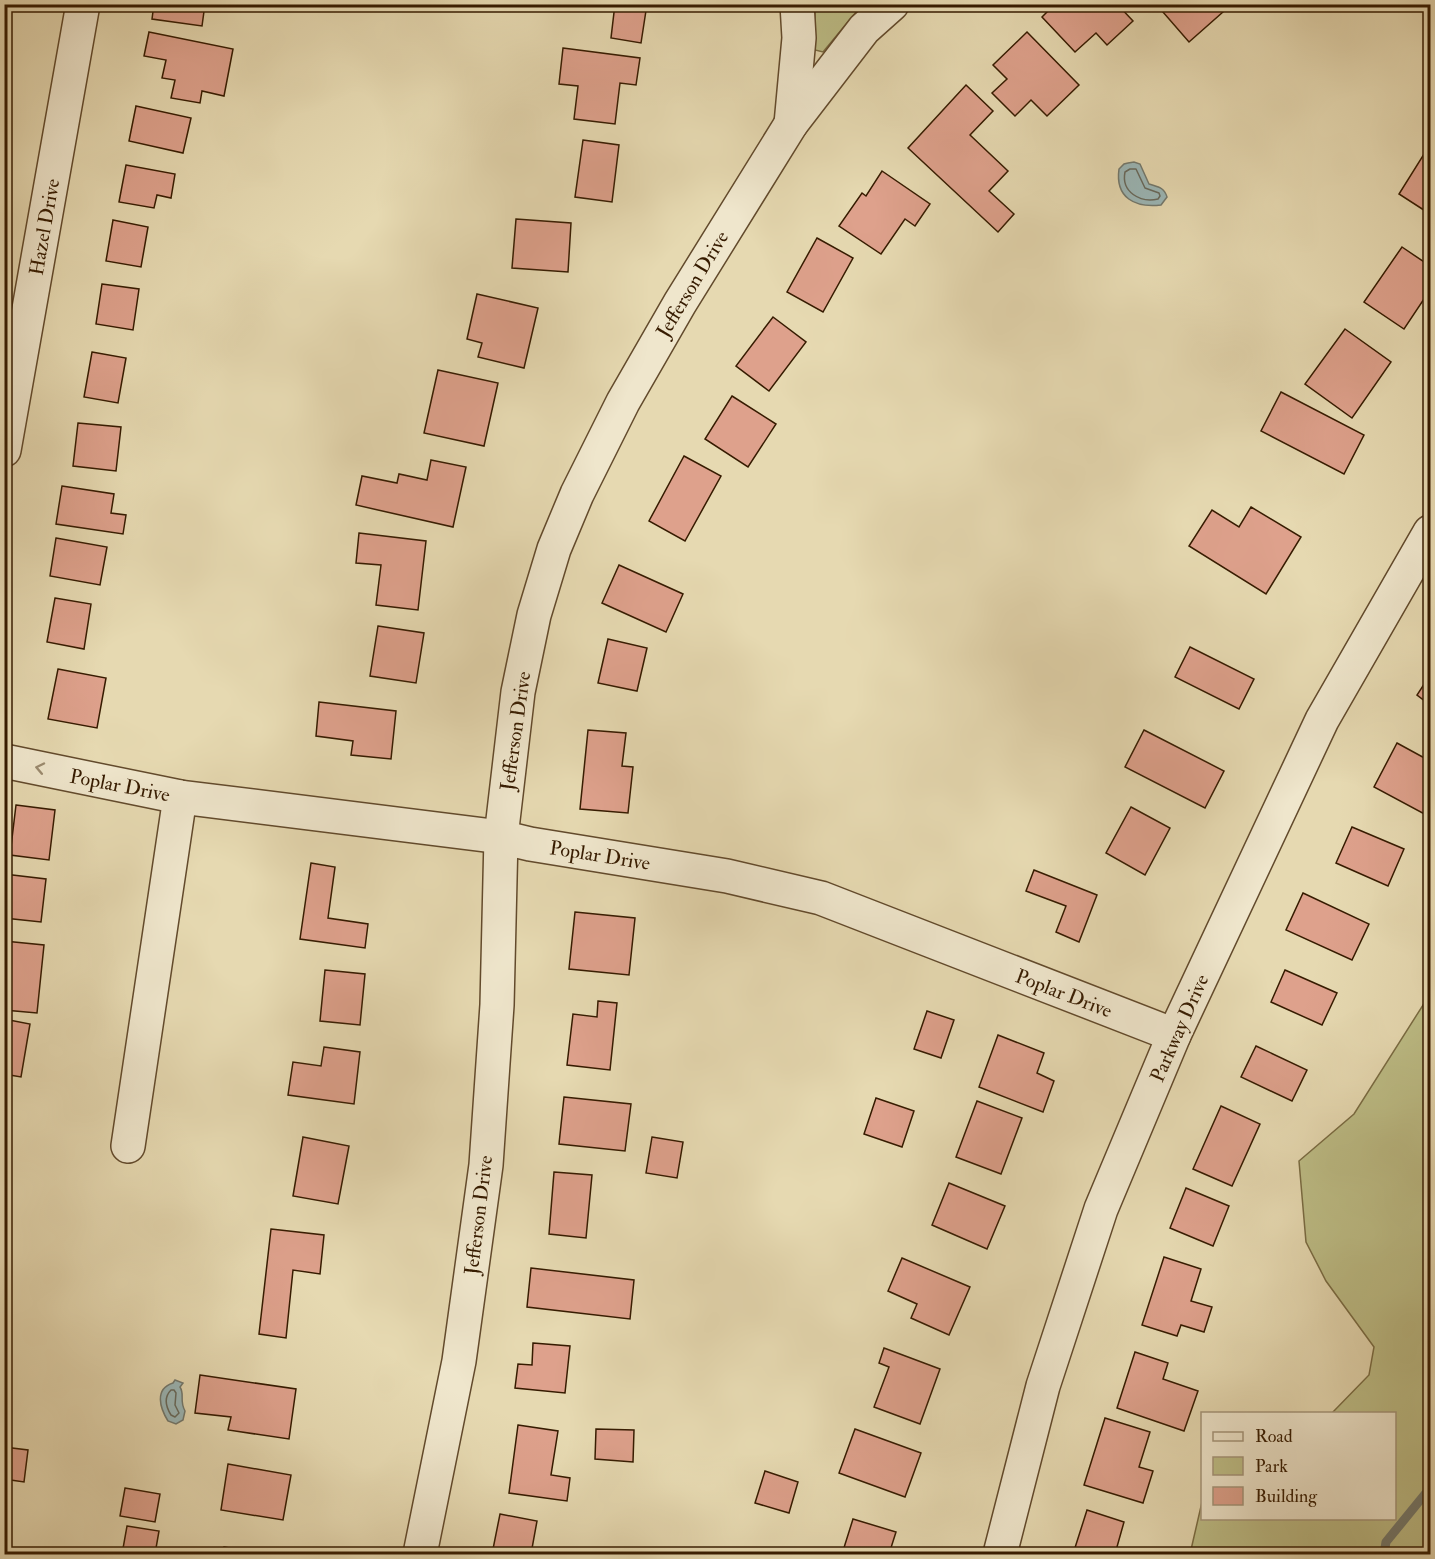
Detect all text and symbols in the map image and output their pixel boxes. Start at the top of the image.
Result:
street label: Hazel Drive [24,177,65,277]
street label: Jefferson Drive [650,226,734,343]
street label: Jefferson Drive [495,670,536,793]
one-way arrow [36,763,46,776]
street label: Poplar Drive [67,764,172,808]
street label: Poplar Drive [548,835,652,877]
street label: Poplar Drive [1012,964,1116,1024]
street label: Parkway Drive [1145,970,1214,1086]
street label: Jefferson Drive [459,1154,498,1277]
legend [1201,1412,1396,1520]
text: Road [1255,1425,1293,1448]
text: Park [1255,1455,1288,1478]
text: Building [1255,1485,1318,1508]

